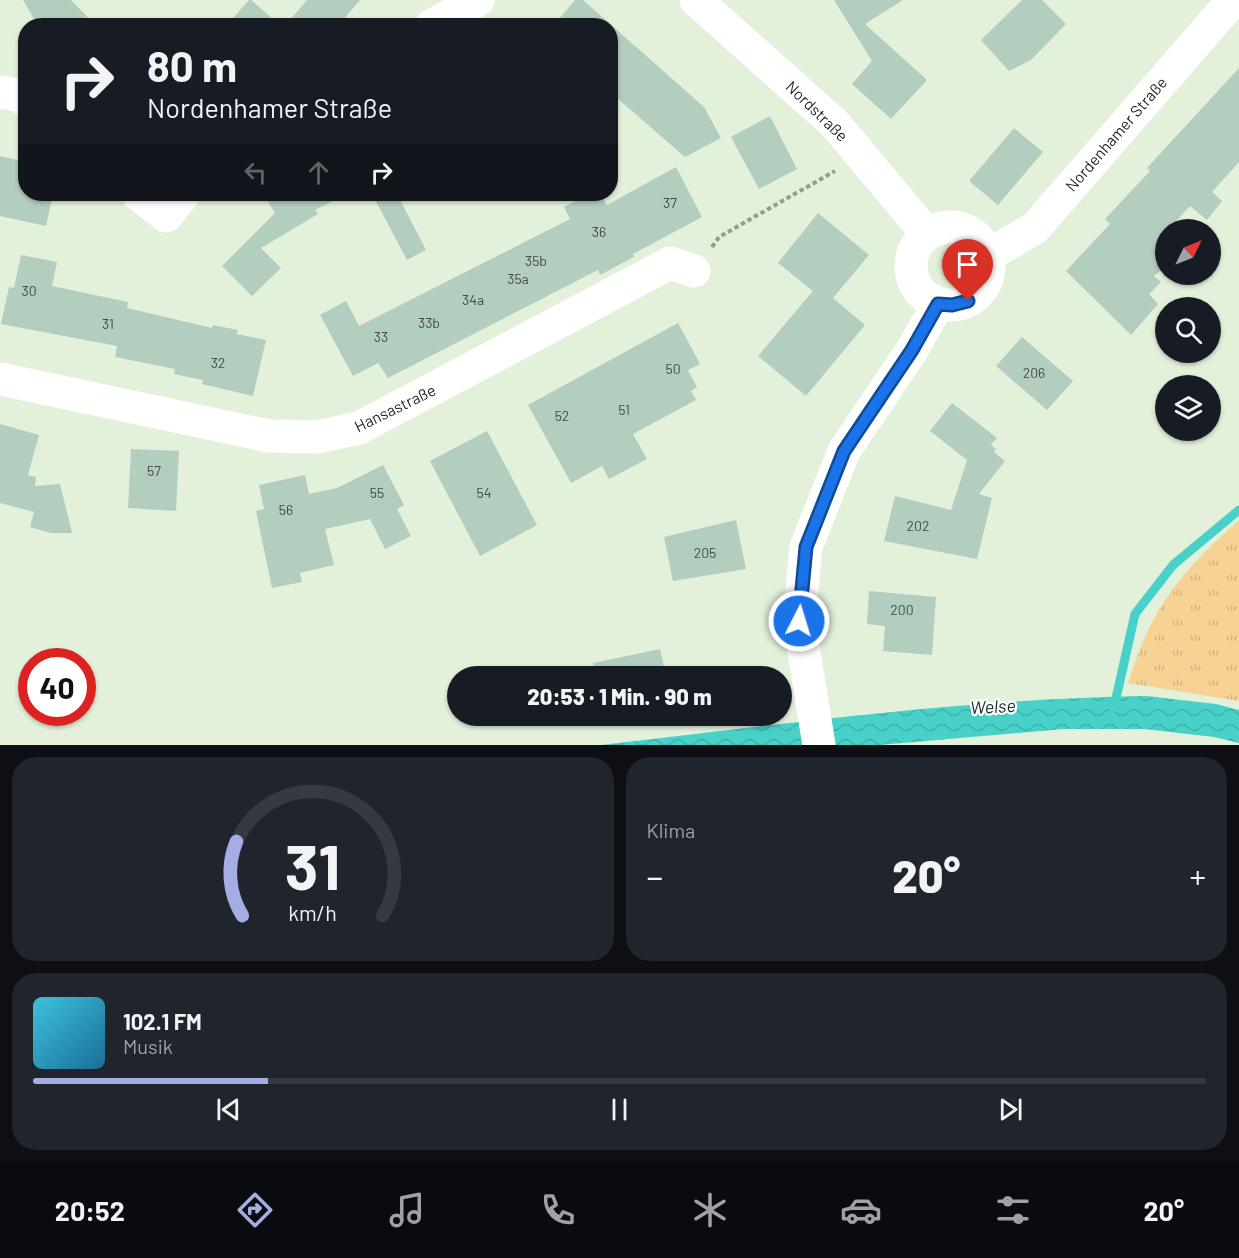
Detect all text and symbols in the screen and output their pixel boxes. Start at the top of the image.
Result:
text: 80 m [147,40,237,90]
icon: right [48,42,126,120]
street label: Nordenhamer Straße [1061,73,1170,195]
street label: Nordstraße [782,76,852,145]
text: Nordenhamer Straße [147,91,392,123]
icon: left [239,156,272,189]
icon: ahead [302,156,335,189]
icon: right [365,156,398,189]
house number: 37 [663,194,677,211]
north arrow [1155,219,1221,285]
map controls [1155,219,1221,441]
house number: 36 [592,223,606,240]
pin [942,239,993,301]
icon: arrive [951,248,984,281]
house number: 35b [525,252,547,269]
house number: 35a [507,270,529,287]
house number: 30 [21,282,37,299]
house number: 34a [462,291,484,308]
button: search [1155,297,1221,363]
house number: 33b [418,314,440,331]
house number: 31 [102,315,114,332]
house number: 33 [374,328,388,345]
house number: 32 [211,354,225,371]
house number: 50 [665,360,681,377]
house number: 206 [1023,364,1045,381]
button: layers [1155,375,1221,441]
street label: Hansastraße [351,380,439,435]
house number: 51 [618,401,630,418]
house number: 52 [555,407,569,424]
house number: 57 [147,462,161,479]
house number: 55 [370,484,384,501]
house number: 54 [477,484,491,501]
house number: 56 [279,501,293,518]
house number: 202 [907,517,929,534]
house number: 205 [694,544,716,561]
position arrow [767,589,831,653]
house number: 200 [890,601,914,618]
speed limit sign: 40 [18,648,96,726]
text: 20:53 · 1 Min. · 90 m [527,683,712,709]
water label: Welse [970,694,1016,718]
text: Klima [647,818,695,842]
text: 31 [285,828,341,902]
text: 20° [892,848,960,902]
text: − [647,856,663,896]
text: + [1190,856,1206,896]
text: km/h [288,900,337,925]
text: 102.1 FM [123,1008,202,1034]
text: Musik [123,1034,173,1058]
icon: previous [212,1093,245,1126]
icon: pause [603,1093,636,1126]
icon: next [994,1093,1027,1126]
icon: directions [234,1189,276,1231]
icon: music [386,1189,428,1231]
icon: phone [537,1189,579,1231]
icon: climate [689,1189,731,1231]
icon: car [840,1189,882,1231]
icon: filters [992,1189,1034,1231]
text: 20:52 [55,1194,125,1226]
text: 20° [1144,1194,1184,1226]

